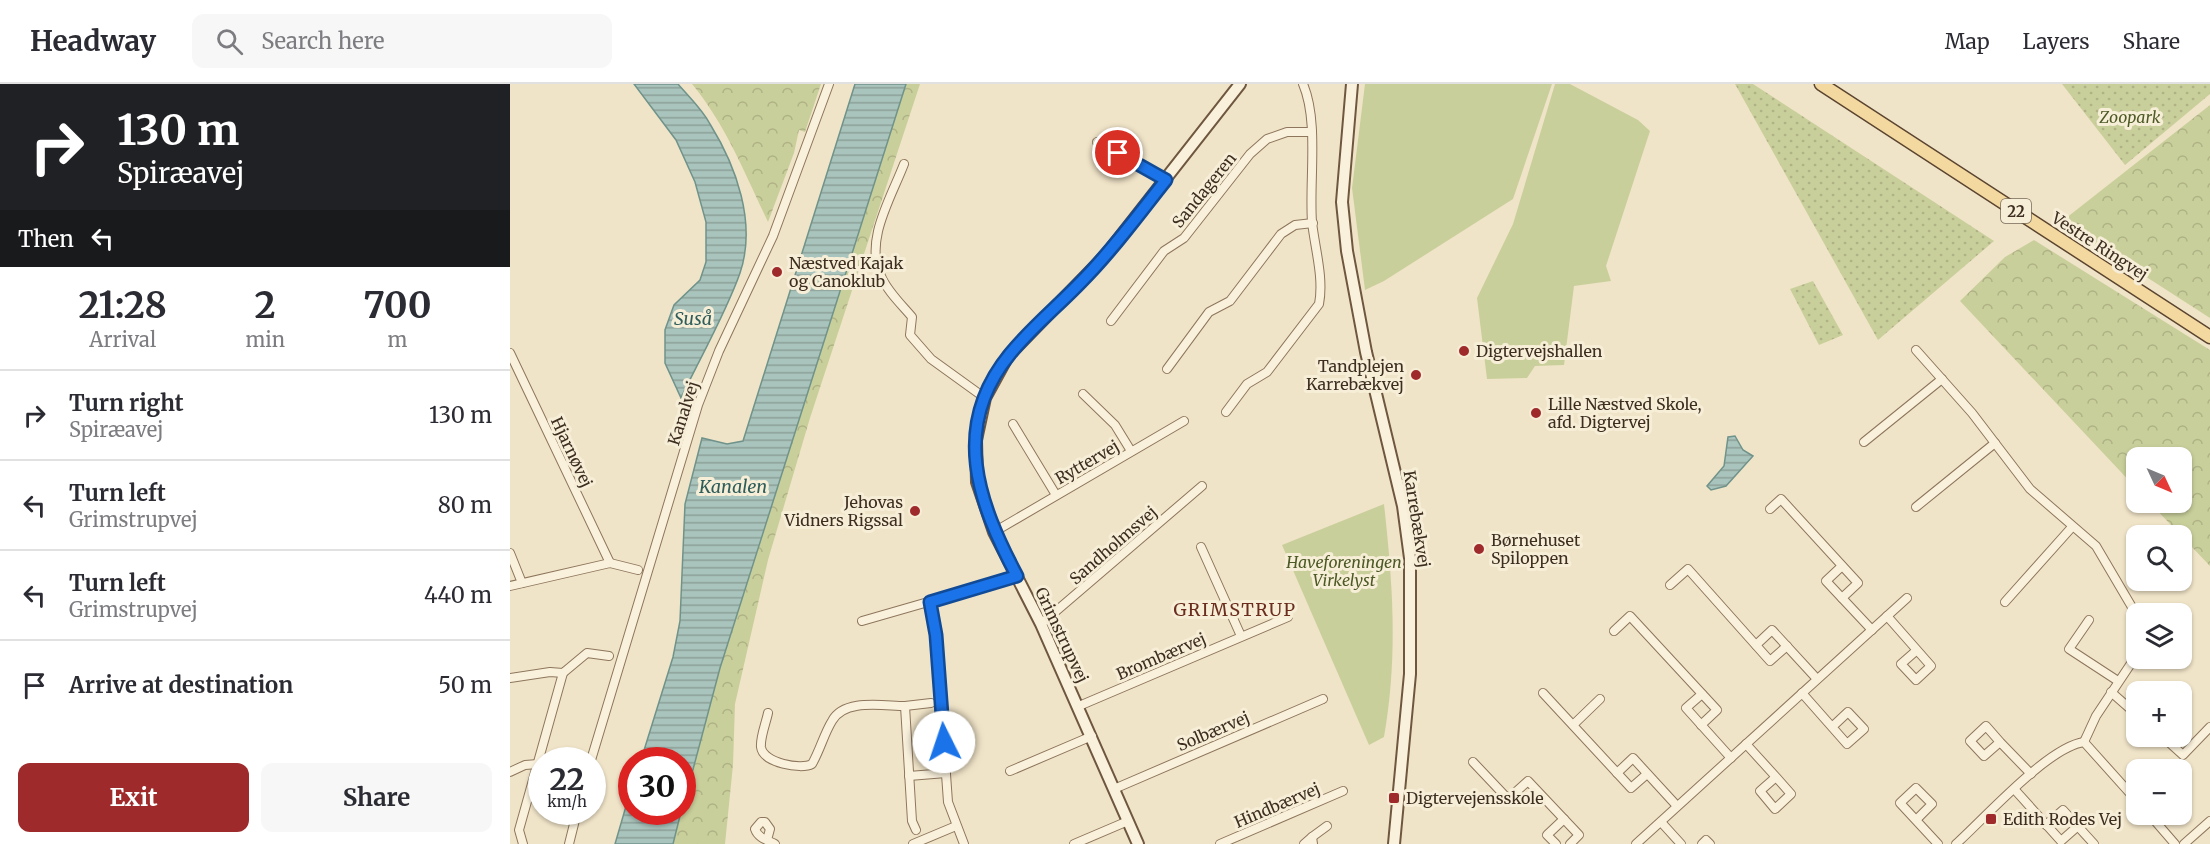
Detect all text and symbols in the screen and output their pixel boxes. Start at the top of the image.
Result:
search box [192,14,612,68]
text: Headway [30,23,156,59]
icon: search [213,25,246,58]
text: Search here [261,27,385,55]
text: Map [1945,28,1990,55]
text: Layers [2023,28,2090,55]
text: Share [2123,28,2180,55]
text: 130 m [117,104,239,156]
park label: Zoopark [2099,107,2161,127]
icon: right [18,108,96,186]
pin [1092,127,1143,178]
icon: arrive [1101,136,1134,169]
street label: Sandageren [1168,148,1241,232]
text: Spiræavej [117,156,244,190]
road number: 22 [2001,199,2031,223]
street label: Vestre Ringvej [2047,207,2152,284]
icon: left [86,222,119,255]
text: Then [18,225,74,253]
place label: Næstved Kajak og Canoklub [789,253,904,291]
marker: Næstved Kajak og Canoklub [770,265,784,279]
text: 21:28 [78,283,167,328]
text: 2 [255,283,276,328]
text: 700 [363,283,432,328]
water label: Suså [674,307,712,330]
text: Arrival [89,327,156,352]
text: min [245,327,285,352]
text: m [388,327,407,352]
place label: Digtervejshallen [1476,341,1603,361]
marker: Digtervejshallen [1457,344,1471,358]
place label: Tandplejen Karrebækvej [1306,356,1404,394]
marker: Tandplejen Karrebækvej [1409,368,1423,382]
street label: Kanalvej [663,378,703,448]
text: Turn right [69,389,183,417]
place label: Lille Næstved Skole, afd. Digtervej [1548,394,1702,432]
icon: right [18,399,51,432]
text: 130 m [429,401,492,429]
marker: Lille Næstved Skole, afd. Digtervej [1529,406,1543,420]
street label: Hjarnøvej [547,414,597,490]
text: Spiræavej [69,417,163,442]
street label: Ryttervej [1051,436,1123,488]
north arrow [2126,447,2192,513]
map controls [2126,447,2192,825]
street label: Karrebækvej [1399,469,1435,569]
water label: Kanalen [698,475,767,498]
text: Turn left [69,479,166,507]
icon: left [18,489,51,522]
text: 80 m [438,491,492,519]
place label: Jehovas Vidners Rigssal [784,492,903,530]
street label: Sandholmsvej [1065,502,1161,588]
marker: Jehovas Vidners Rigssal [908,504,922,518]
text: Grimstrupvej [69,507,198,532]
button: search [2126,525,2192,591]
place label: Børnehuset Spiloppen [1491,530,1581,568]
marker: Børnehuset Spiloppen [1472,542,1486,556]
park label: Haveforeningen Virkelyst [1285,552,1402,590]
text: Turn left [69,569,166,597]
icon: left [18,579,51,612]
text: 440 m [424,581,492,609]
street label: Grimstrupvej [1031,584,1093,686]
text: Grimstrupvej [69,597,198,622]
district label: GRIMSTRUP [1173,598,1297,621]
button: layers [2126,603,2192,669]
street label: Brombærvej [1113,628,1209,684]
icon: arrive [18,669,51,702]
text: Arrive at destination [69,671,293,699]
text: 50 m [438,671,492,699]
button: + [2126,681,2192,747]
street label: Solbærvej [1174,707,1252,755]
position arrow [912,710,976,774]
speed limit sign: 30 [618,747,696,825]
button: − [2126,759,2192,825]
text: 22 [550,760,584,798]
button: Exit [18,763,249,832]
button: Share [261,763,492,832]
street label: Hindbærvej [1231,778,1323,832]
place label: Digtervejensskole [1406,788,1544,808]
marker: Digtervejensskole [1387,791,1401,805]
text: km/h [547,792,587,811]
place label: Edith Rodes Vej [2003,809,2122,829]
marker: Edith Rodes Vej [1984,812,1998,826]

